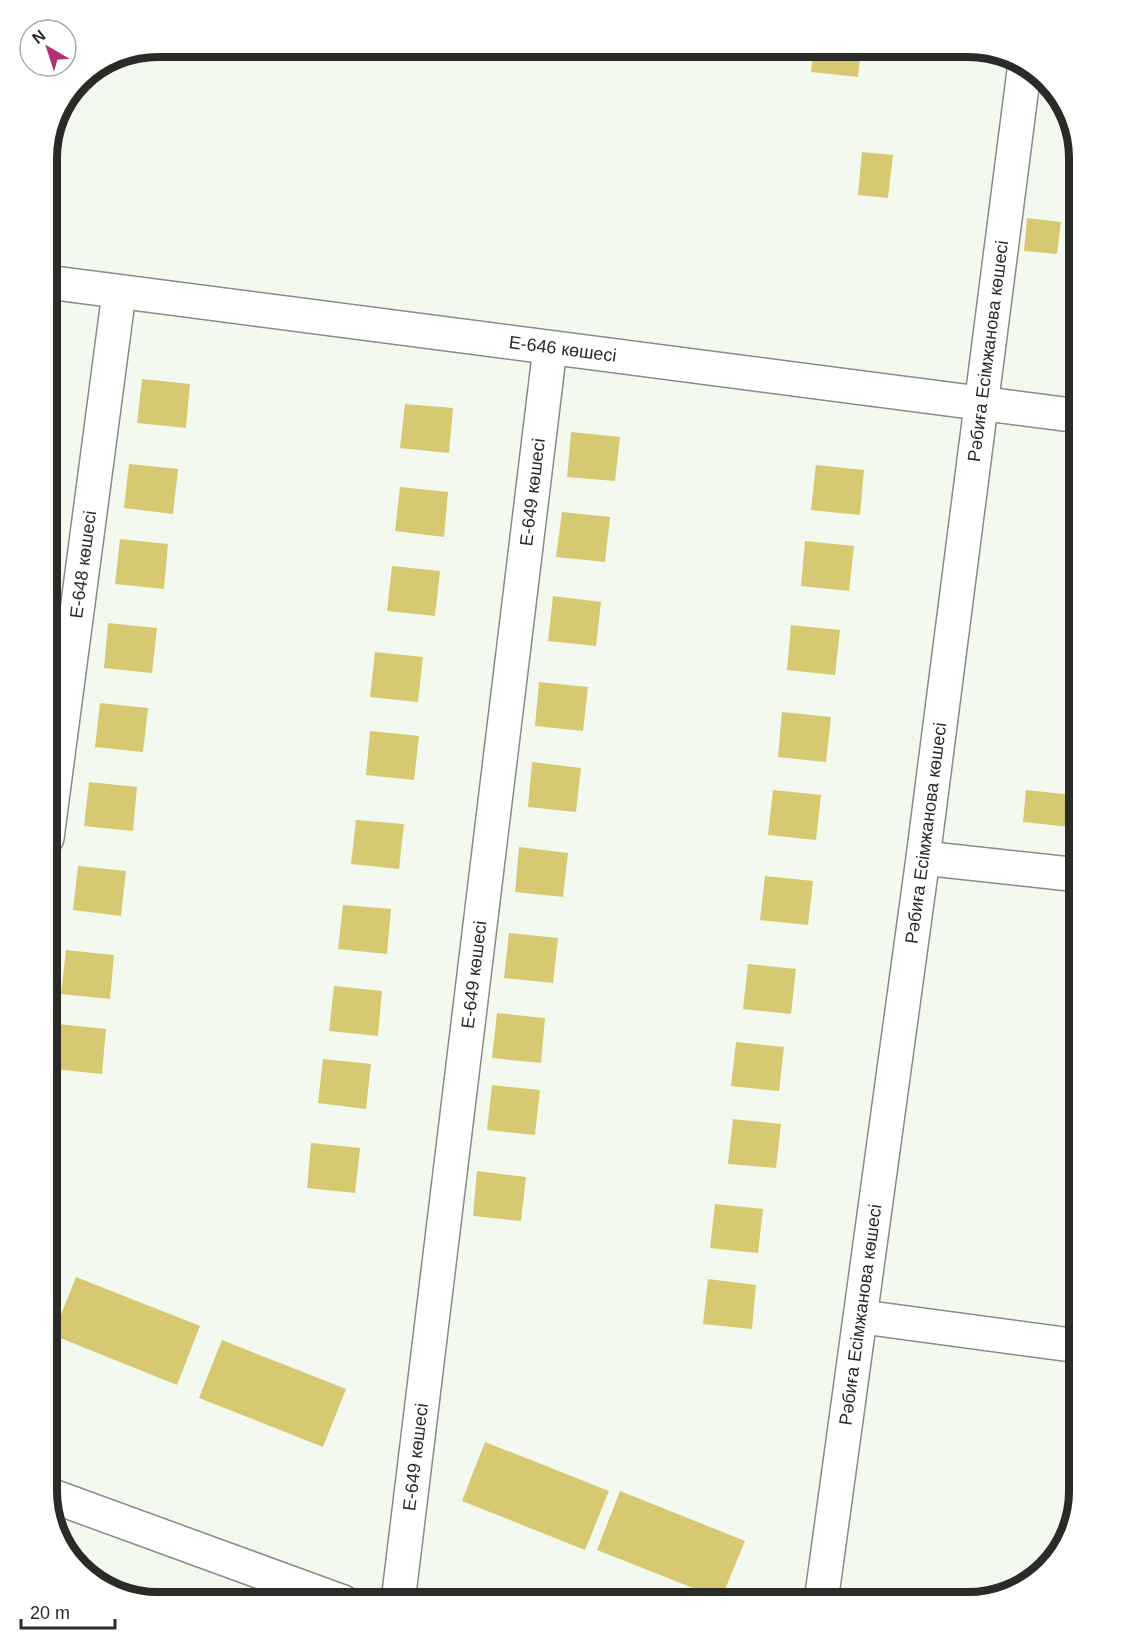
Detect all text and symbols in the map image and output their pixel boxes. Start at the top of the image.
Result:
north arrow [18,18,78,78]
text: N [29,26,49,47]
street label: Рәбиға Есімжанова көшесі [964,239,1012,463]
street label: Е-646 көшесі [508,332,618,366]
street label: Е-649 көшесі [516,437,549,547]
street label: Е-648 көшесі [66,509,100,619]
street label: Рәбиға Есімжанова көшесі [901,721,950,945]
street label: Е-649 көшесі [458,920,491,1030]
street label: Рәбиға Есімжанова көшесі [835,1203,885,1427]
street label: Е-649 көшесі [399,1402,432,1512]
scale bar [21,1592,116,1630]
text: 20 m [30,1603,70,1623]

